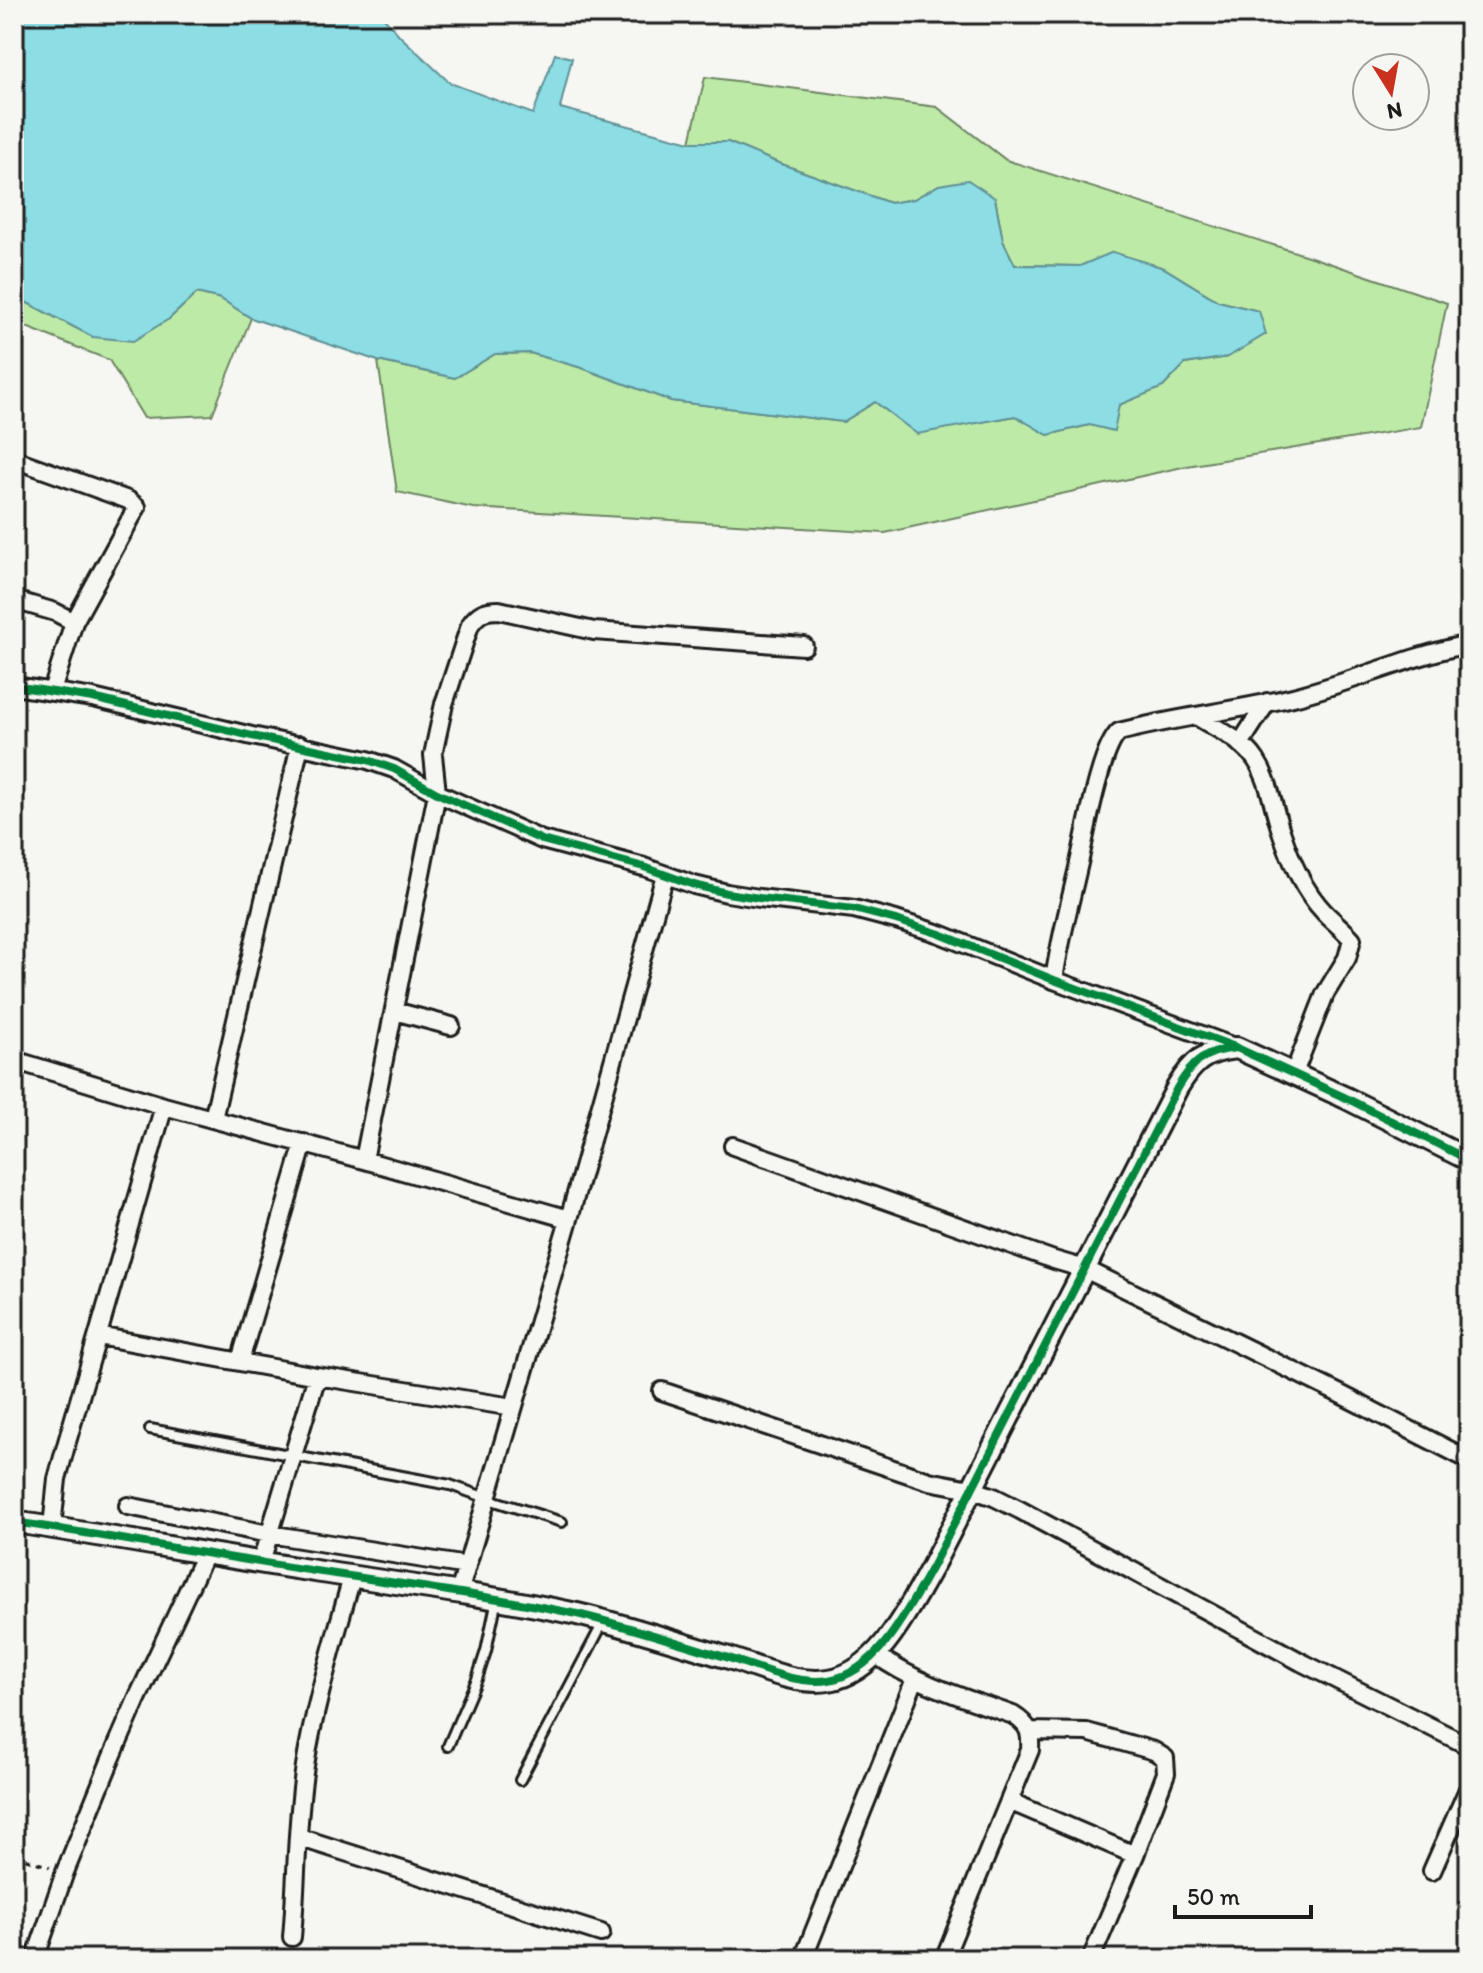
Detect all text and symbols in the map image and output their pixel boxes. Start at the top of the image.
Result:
north arrow [1351,52,1431,132]
text: N [1385,96,1405,126]
scale bar [1175,1869,1311,1919]
text: 50 m [1187,1882,1240,1911]

